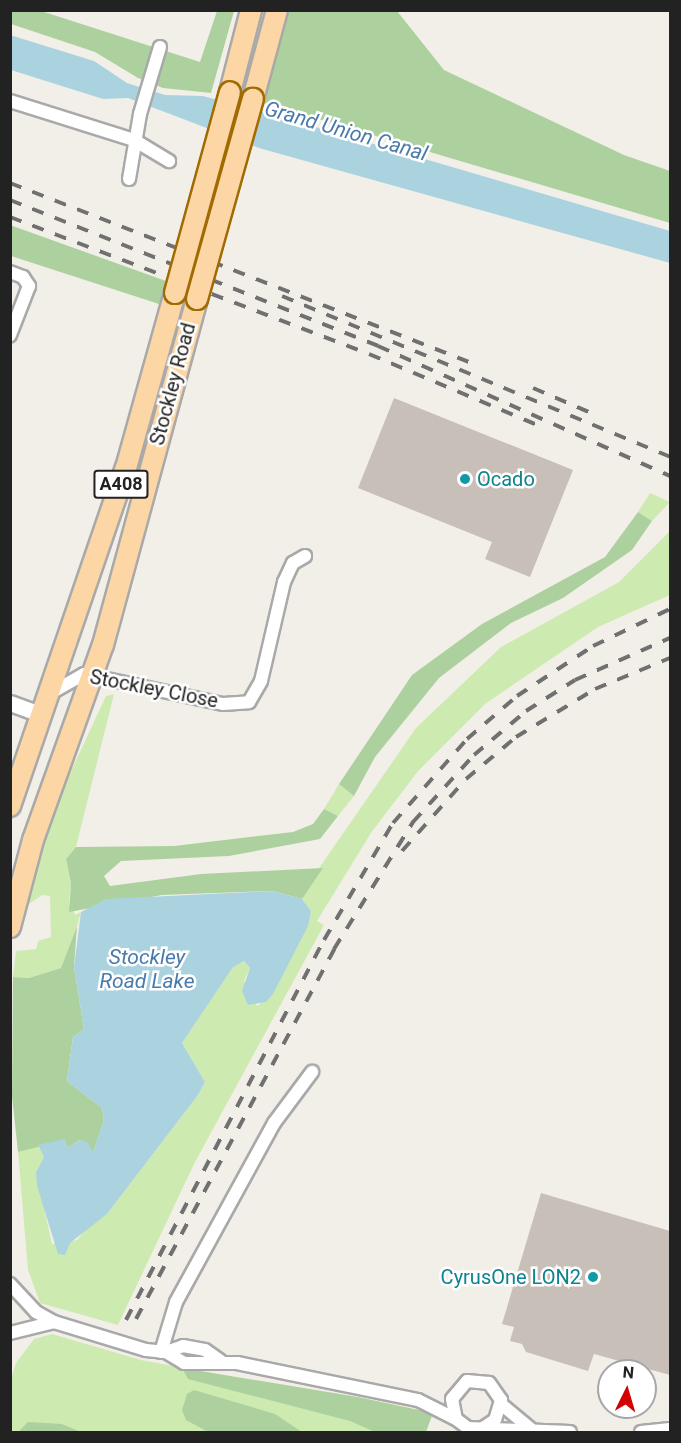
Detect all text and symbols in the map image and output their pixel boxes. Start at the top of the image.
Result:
water label: Grand Union Canal [262,96,430,166]
street label: Stockley Road [145,320,201,448]
place label: Ocado [477,467,535,491]
road number: A408 [92,469,150,499]
marker: Ocado [458,472,472,486]
street label: Stockley Close [88,665,220,713]
water label: Stockley Road Lake [100,944,194,994]
place label: CyrusOne LON2 [441,1265,581,1289]
marker: CyrusOne LON2 [586,1270,600,1284]
north arrow [597,1359,657,1419]
text: N [622,1363,635,1383]

